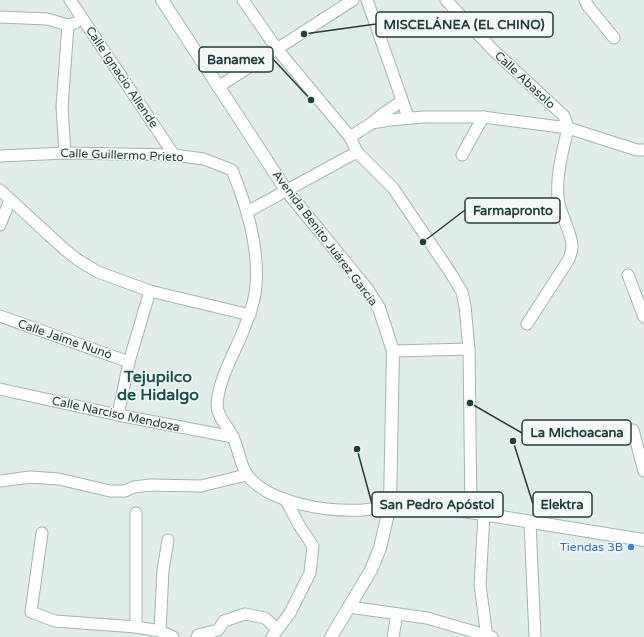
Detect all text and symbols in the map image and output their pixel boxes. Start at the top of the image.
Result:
callout: MISCELÁNEA (EL CHINO) [376,12,553,37]
text: MISCELÁNEA (EL CHINO) [383,16,545,33]
street label: Calle Ignacio Allende [83,24,161,130]
callout: Banamex [199,47,273,72]
street label: Calle Abasolo [492,48,558,112]
text: Banamex [207,52,265,68]
street label: Calle Guillermo Prieto [60,146,184,164]
street label: Avenida Benito Juárez García [269,168,381,308]
callout: Farmapronto [465,198,560,223]
text: Farmapronto [473,203,553,219]
street label: Calle Jaime Nunó [16,316,114,362]
district label: Tejupilco de Hidalgo [117,367,199,405]
street label: Calle Narciso Mendoza [51,394,181,434]
callout: La Michoacana [522,420,631,445]
text: La Michoacana [530,425,624,441]
callout: San Pedro Apóstol [372,492,503,517]
callout: Elektra [533,492,592,517]
text: San Pedro Apóstol [380,497,494,513]
text: Elektra [540,497,584,513]
place label: Tiendas 3B [560,540,623,554]
marker: Tiendas 3B [626,542,636,552]

